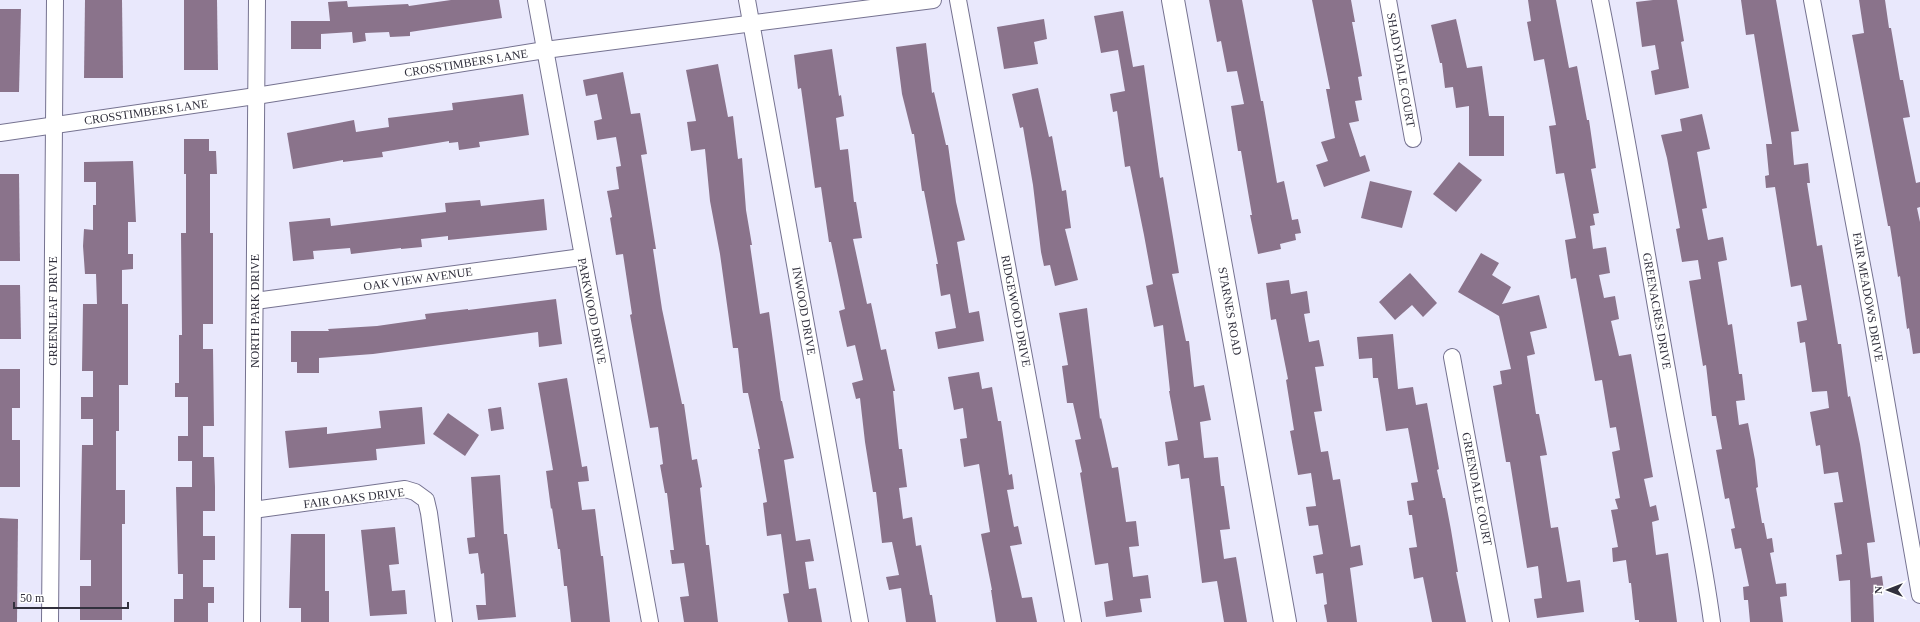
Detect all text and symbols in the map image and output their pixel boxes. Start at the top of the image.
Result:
street label: SHADYDALE COURT [1384,12,1418,129]
street label: CROSSTIMBERS LANE [403,46,529,80]
street label: CROSSTIMBERS LANE [83,96,209,128]
street label: FAIR MEADOWS DRIVE [1850,231,1886,363]
street label: GREENACRES DRIVE [1640,252,1674,370]
street label: NORTH PARK DRIVE [248,254,262,368]
street label: RIDGEWOOD DRIVE [998,254,1034,368]
street label: GREENLEAF DRIVE [46,256,60,366]
street label: PARKWOOD DRIVE [575,257,609,365]
street label: OAK VIEW AVENUE [363,264,473,294]
street label: INWOOD DRIVE [789,266,819,356]
street label: STARNES ROAD [1215,266,1245,357]
street label: GREENDALE COURT [1459,431,1495,547]
street label: FAIR OAKS DRIVE [303,485,405,511]
north arrow [1868,570,1908,610]
scale bar [14,584,128,610]
text: N [1872,586,1884,594]
text: 50 m [20,591,45,605]

